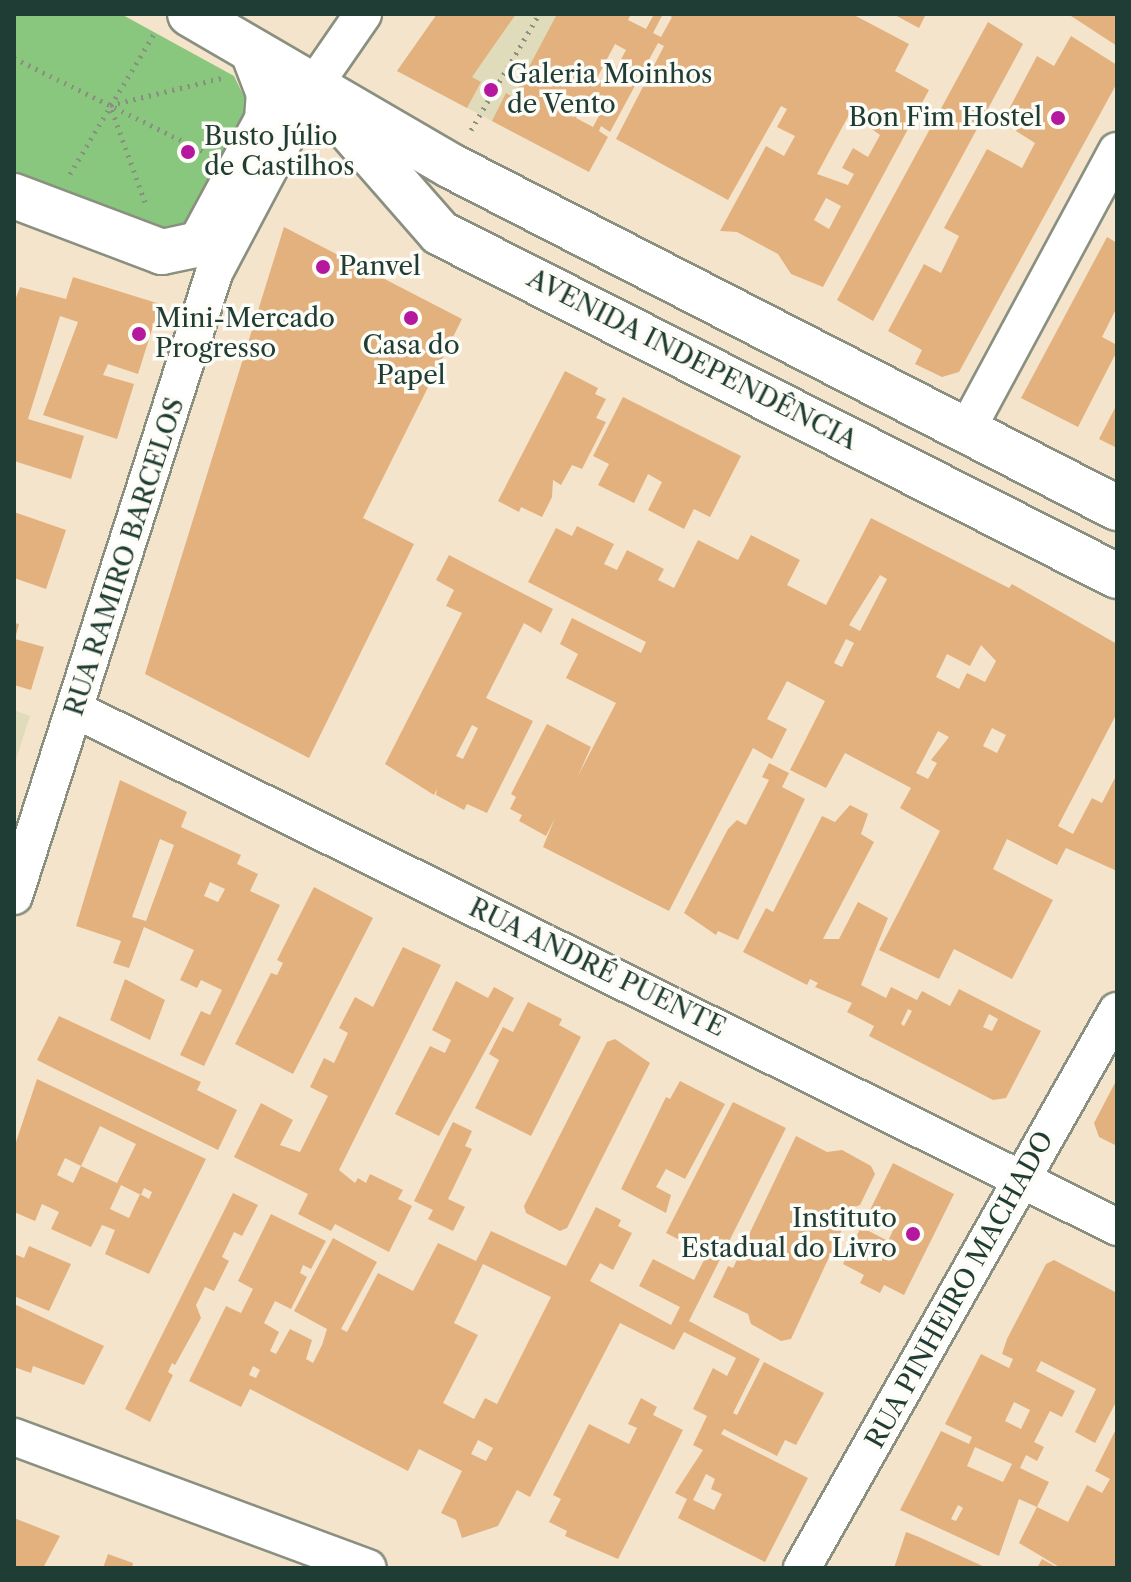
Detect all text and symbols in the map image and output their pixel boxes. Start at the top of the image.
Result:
place label: Galeria Moinhos de Vento [507,59,713,120]
marker: Galeria Moinhos de Vento [482,81,500,99]
place label: Bon Fim Hostel [849,102,1042,134]
marker: Bon Fim Hostel [1049,109,1067,127]
place label: Busto Júlio de Castilhos [204,121,355,182]
marker: Busto Júlio de Castilhos [179,143,197,161]
place label: Panvel [339,251,421,283]
marker: Panvel [314,258,332,276]
street label: AVENIDA INDEPENDÊNCIA [521,263,863,457]
place label: Mini-Mercado Progresso [155,303,335,364]
marker: Casa do Papel [402,309,420,327]
marker: Mini-Mercado Progresso [130,325,148,343]
place label: Casa do Papel [362,330,460,392]
street label: RUA RAMIRO BARCELOS [59,394,191,720]
street label: RUA ANDRÉ PUENTE [463,892,731,1044]
street label: RUA PINHEIRO MACHADO [859,1126,1061,1454]
place label: Instituto Estadual do Livro [681,1203,897,1264]
marker: Instituto Estadual do Livro [904,1225,922,1243]

